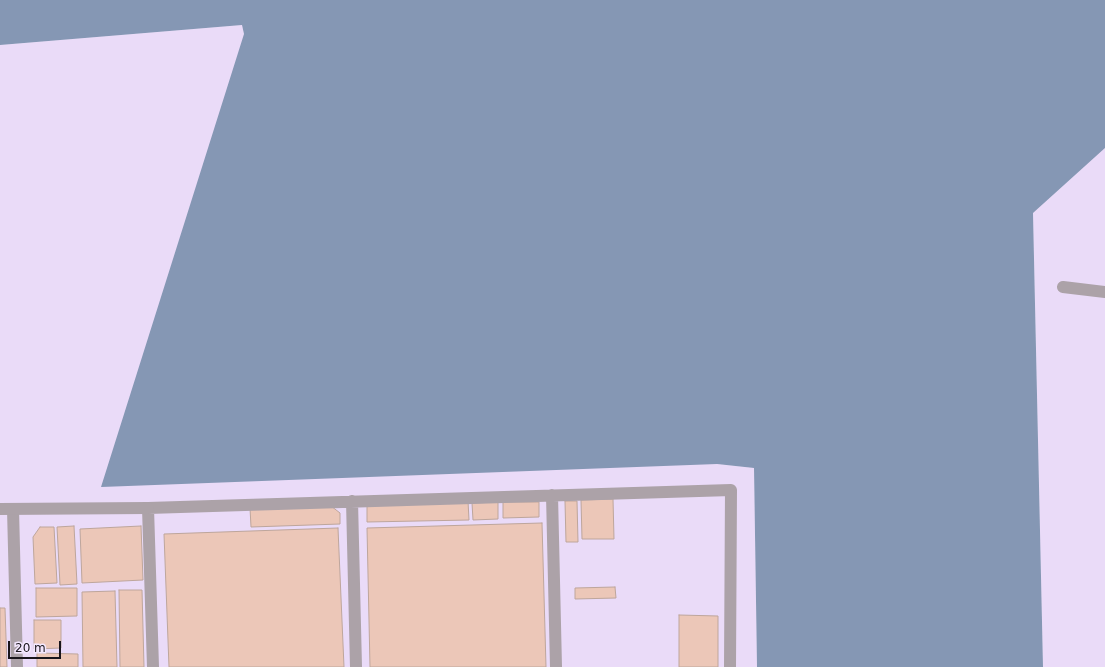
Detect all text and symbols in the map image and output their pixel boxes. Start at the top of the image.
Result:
scale bar [10,633,63,659]
text: 20 m [15,641,46,655]

